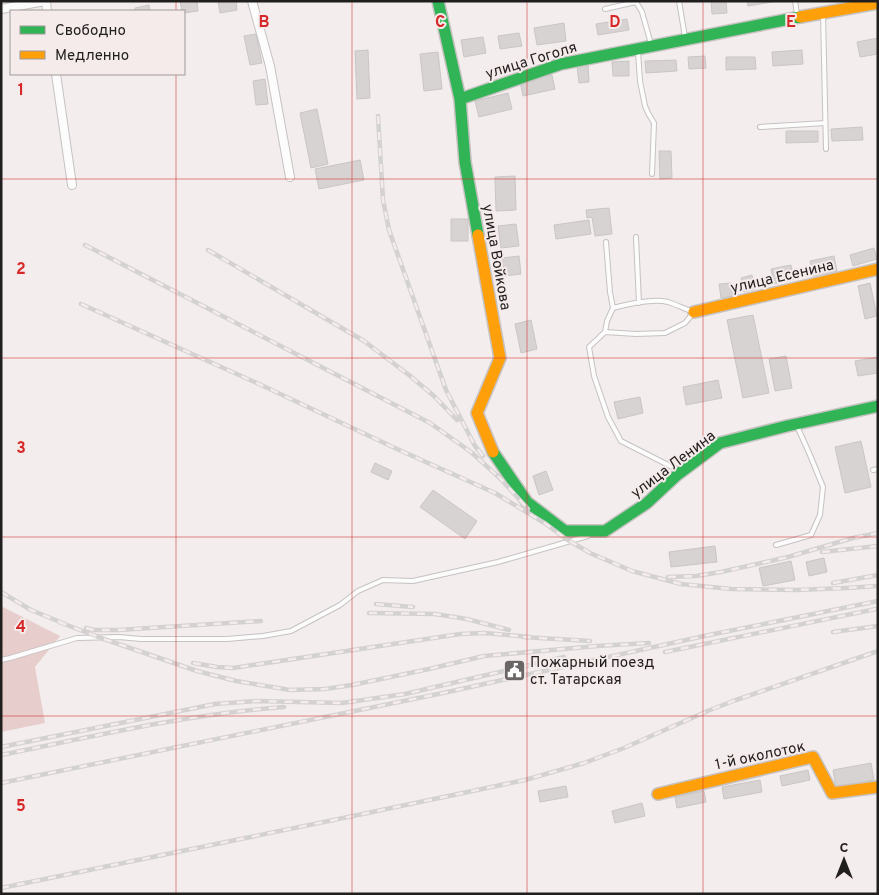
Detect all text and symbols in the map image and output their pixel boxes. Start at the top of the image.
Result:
legend [10,10,185,75]
text: B [258,13,270,33]
text: C [435,13,445,33]
text: D [609,13,621,33]
text: E [786,13,796,33]
text: Свободно [55,22,126,41]
street label: улица Гоголя [483,39,580,84]
text: Медленно [55,47,129,66]
text: 1 [18,81,24,101]
street label: улица Войкова [477,203,514,312]
street label: улица Есенина [729,256,836,299]
text: 2 [16,260,26,280]
street label: улица Ленина [628,427,720,503]
text: 3 [16,439,26,459]
text: 4 [16,618,26,638]
place label: Пожарный поезд ст. Татарская [530,654,655,690]
public building icon: Пожарный поезд ст. Татарская [502,659,526,683]
street label: 1-й околоток [714,738,807,775]
text: 5 [16,797,26,817]
north arrow [819,835,869,885]
text: С [840,840,849,857]

